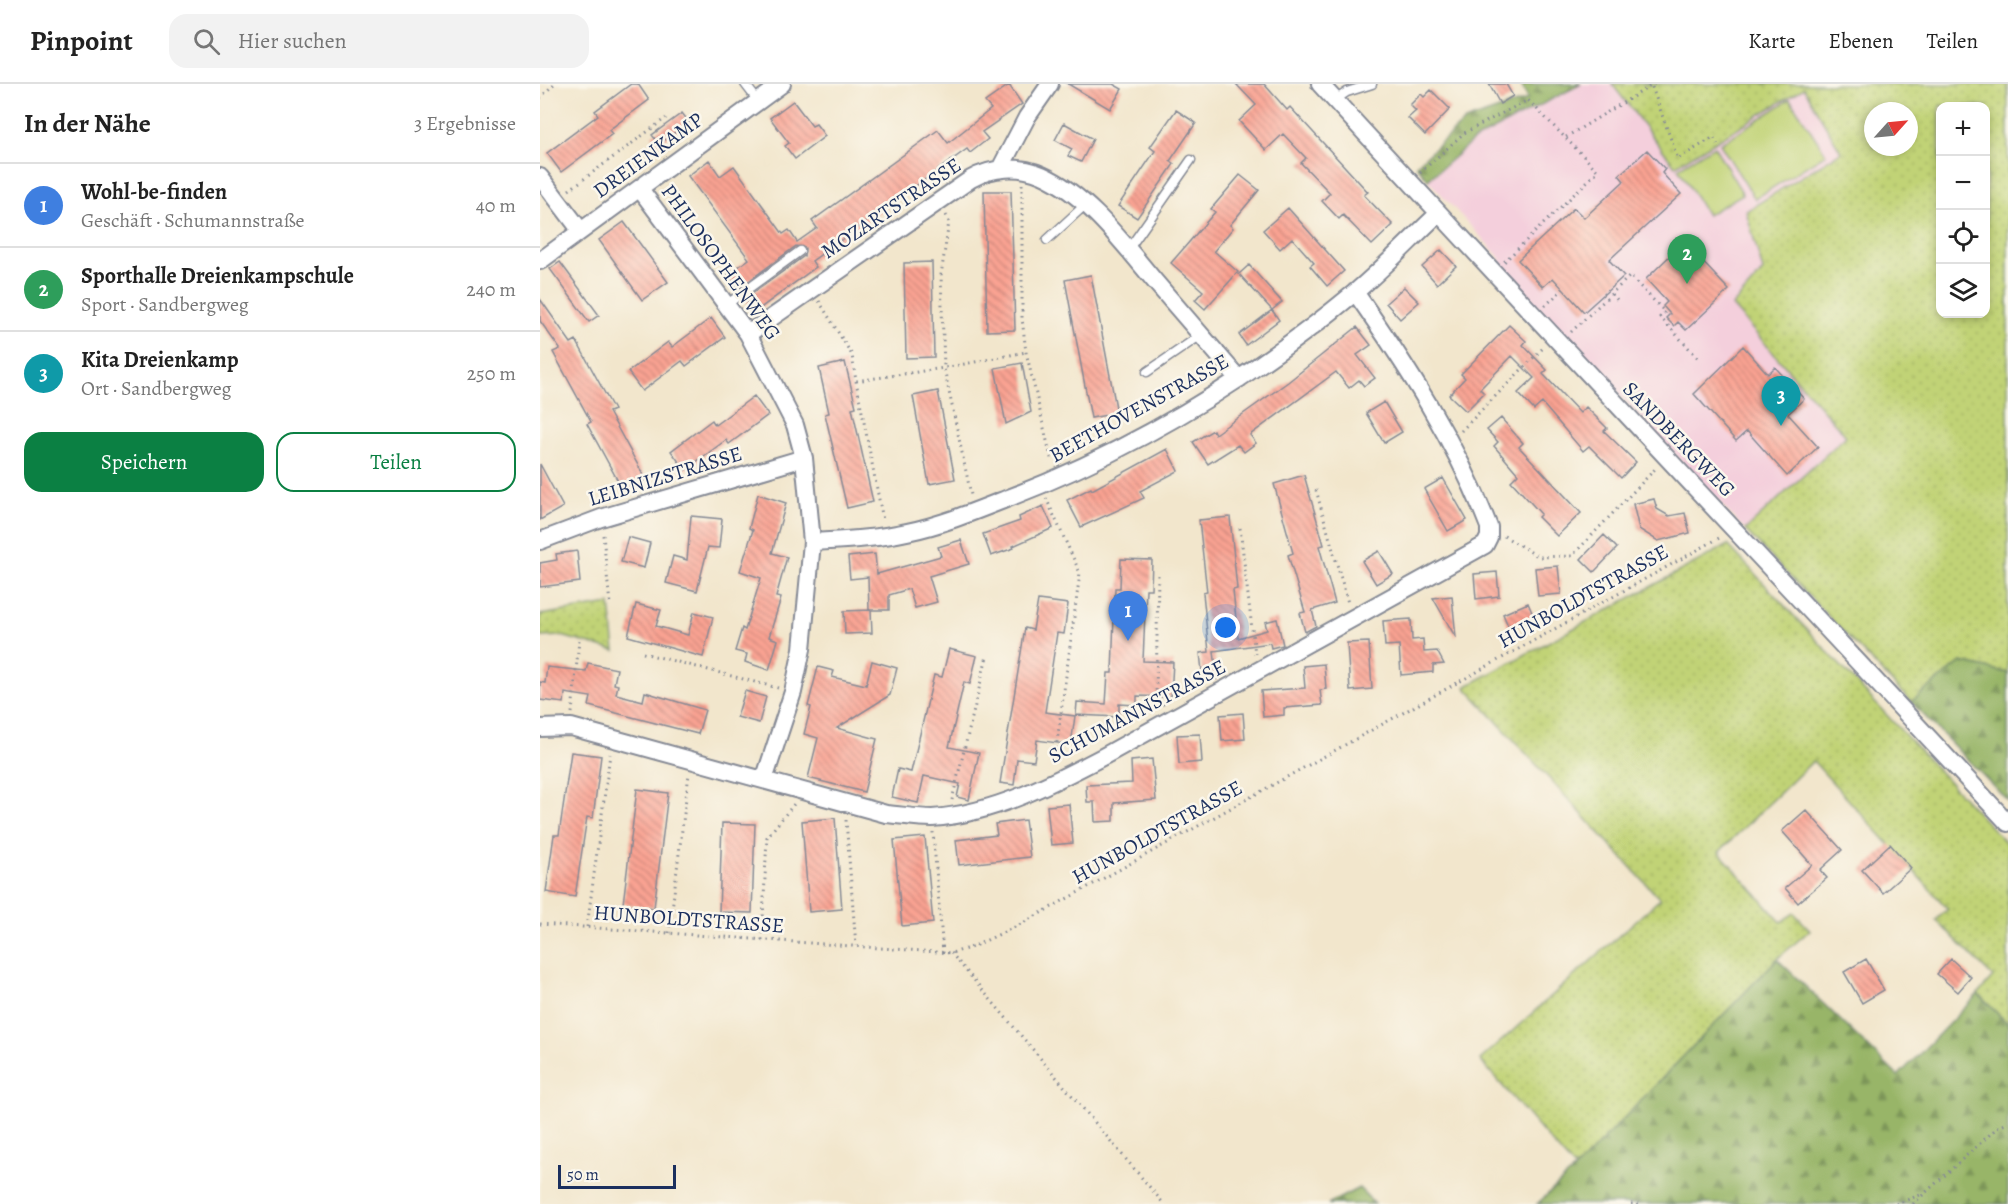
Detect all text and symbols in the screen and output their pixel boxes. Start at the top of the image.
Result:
search box [169,14,589,68]
text: Pinpoint [30,22,133,60]
icon: search [190,25,223,58]
text: Hier suchen [238,26,347,56]
text: Karte [1748,27,1796,55]
text: Ebenen [1829,27,1893,55]
text: Teilen [1926,27,1978,55]
north arrow [1864,102,1918,156]
map controls [1936,102,1990,318]
button: + [1936,102,1990,156]
street label: DREIENKAMP [587,105,709,204]
text: In der Nähe [24,106,151,141]
text: 3 Ergebnisse [414,110,516,137]
street label: MOZARTSTRASSE [816,151,966,265]
button: − [1936,156,1990,210]
text: Wohl-be-finden [81,177,227,207]
street label: PHILOSOPHENWEG [655,178,787,346]
text: 1 [40,192,47,219]
text: 40 m [476,192,516,219]
text: Geschäft · Schumannstraße [81,207,305,234]
button: locate [1936,210,1990,264]
pin: 2 [1668,234,1706,284]
text: Sporthalle Dreienkampschule [81,261,354,291]
button: layers [1936,264,1990,318]
text: 2 [39,276,48,303]
text: 240 m [466,276,516,303]
text: Sport · Sandbergweg [81,291,249,318]
text: Kita Dreienkamp [81,345,239,375]
street label: BEETHOVENSTRASSE [1044,347,1234,469]
text: 3 [39,360,48,387]
text: 250 m [467,360,516,387]
text: Ort · Sandbergweg [81,375,232,402]
street label: SANDBERGWEG [1617,375,1741,503]
pin: 3 [1762,376,1800,426]
button: Speichern [24,432,264,492]
button: Teilen [276,432,516,492]
street label: LEIBNIZSTRASSE [585,439,745,513]
street label: HUNBOLDTSTRASSE [1493,537,1673,655]
pin: 1 [1108,592,1148,641]
your location [1211,613,1240,642]
street label: SCHUMANNSTRASSE [1043,652,1231,770]
street label: HUNBOLDTSTRASSE [1067,773,1247,891]
street label: HUNBOLDTSTRASSE [593,898,785,940]
scale bar [558,1162,676,1190]
text: 50 m [567,1164,599,1186]

